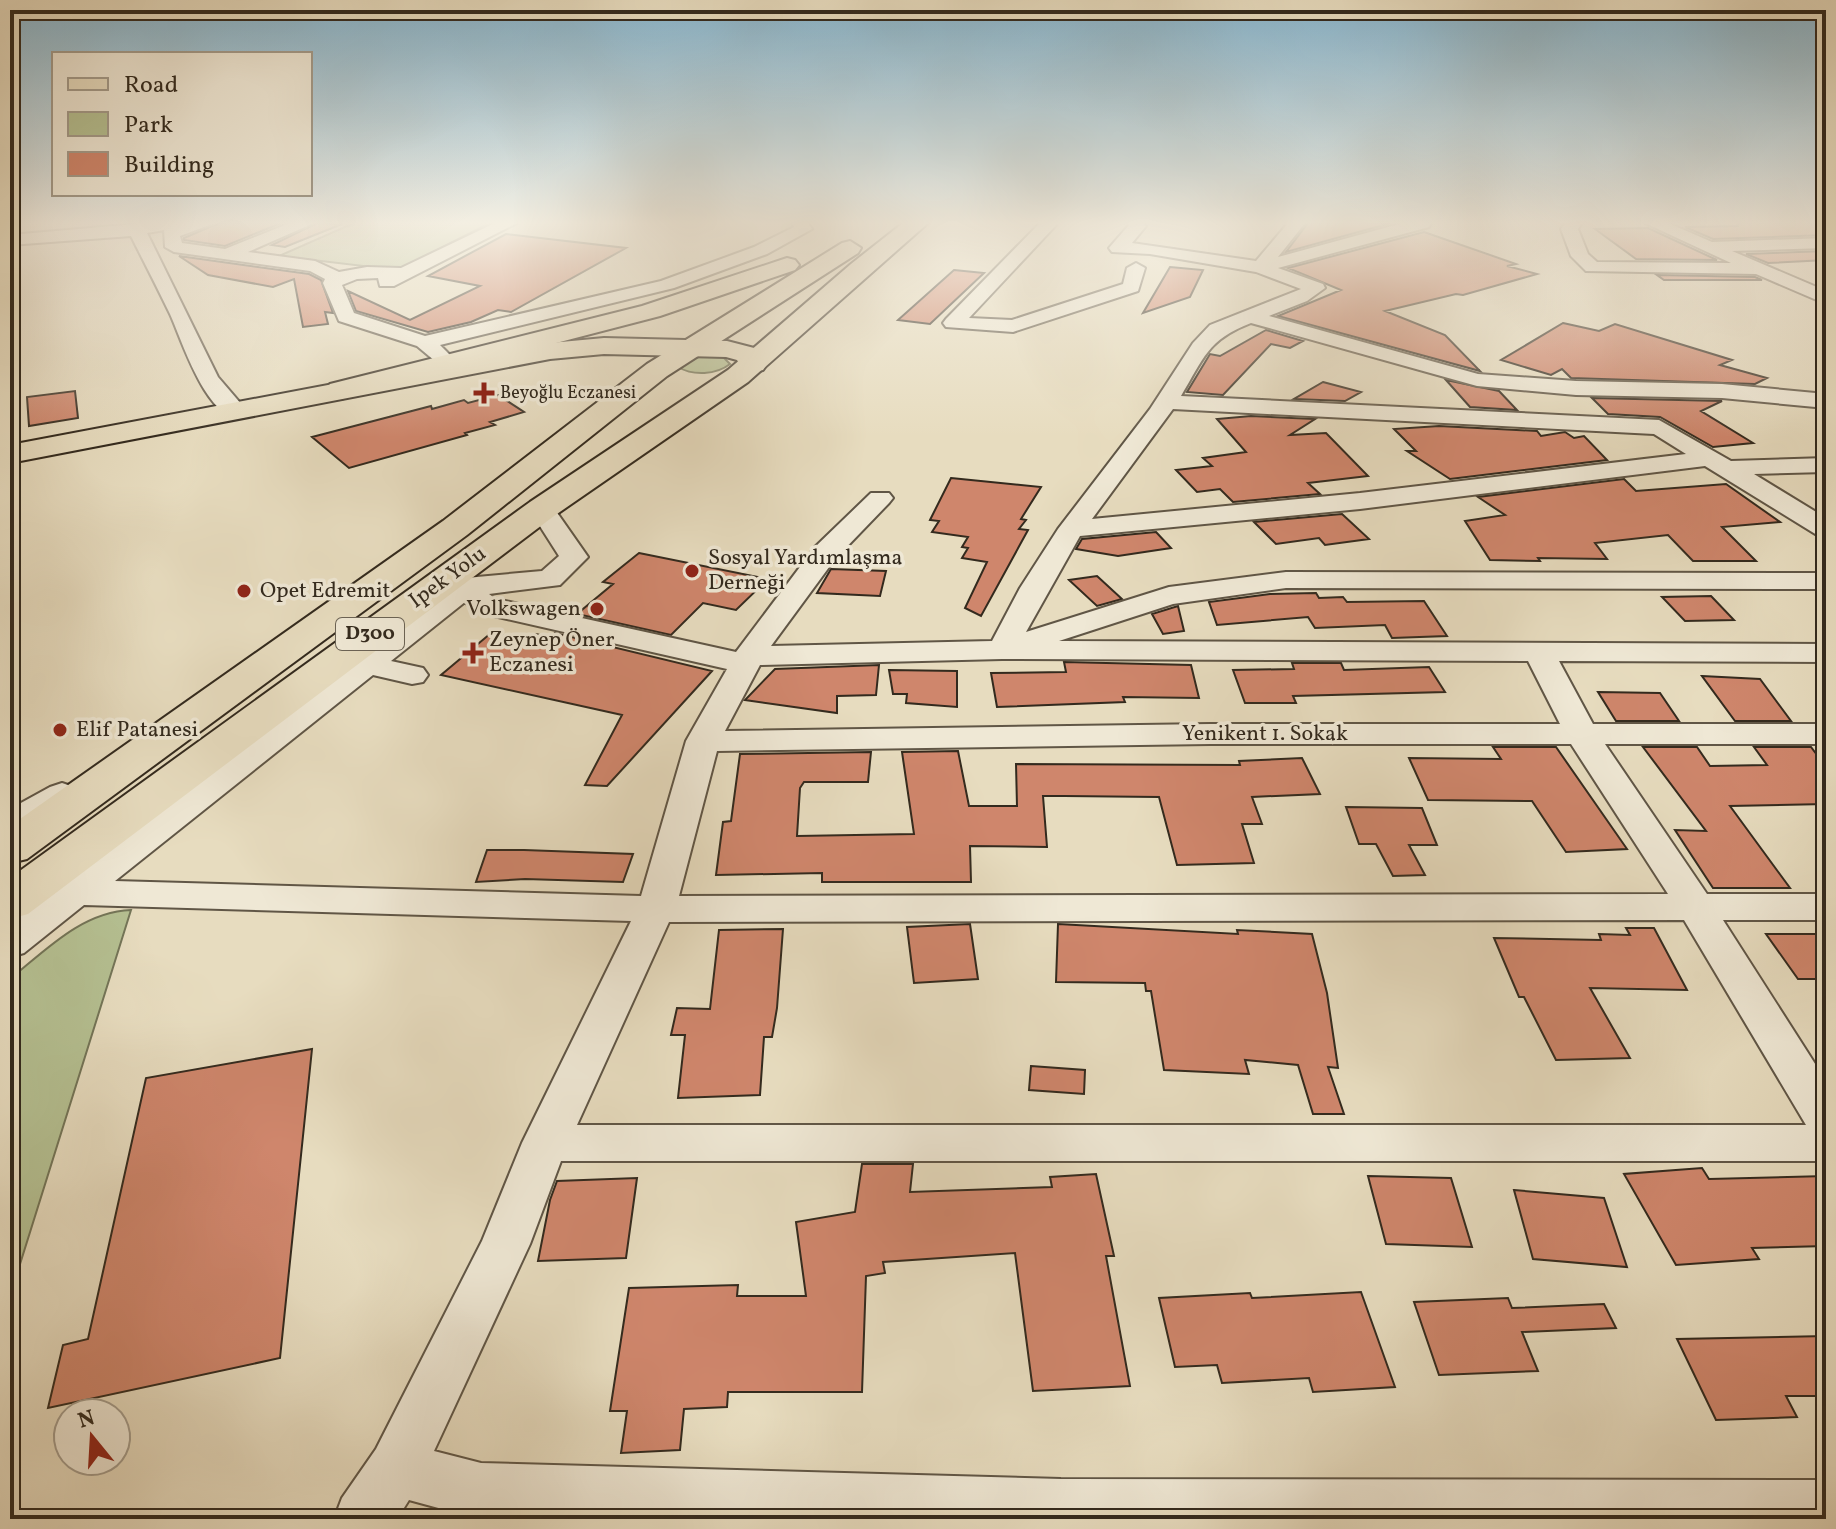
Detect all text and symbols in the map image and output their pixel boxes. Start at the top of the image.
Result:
legend [52,52,312,196]
text: Road [124,69,178,103]
text: Park [124,109,173,143]
text: Building [124,149,214,183]
place label: Beyoğlu Eczanesi [500,381,636,406]
marker: Beyoğlu Eczanesi [475,384,493,402]
street label: Ipek Yolu [403,539,493,617]
place label: Sosyal Yardımlaşma Derneği [708,543,903,599]
marker: Sosyal Yardımlaşma Derneği [683,562,701,580]
place label: Opet Edremit [260,576,391,607]
marker: Opet Edremit [235,582,253,600]
place label: Volkswagen [466,594,581,625]
marker: Volkswagen [588,600,606,618]
road number: D300 [336,618,404,650]
place label: Zeynep Öner Eczanesi [489,625,614,681]
marker: Zeynep Öner Eczanesi [464,644,482,662]
place label: Elif Patanesi [76,715,198,746]
street label: Yenikent 1. Sokak [1182,719,1348,750]
marker: Elif Patanesi [51,721,69,739]
north arrow [52,1397,132,1477]
text: N [74,1403,99,1438]

